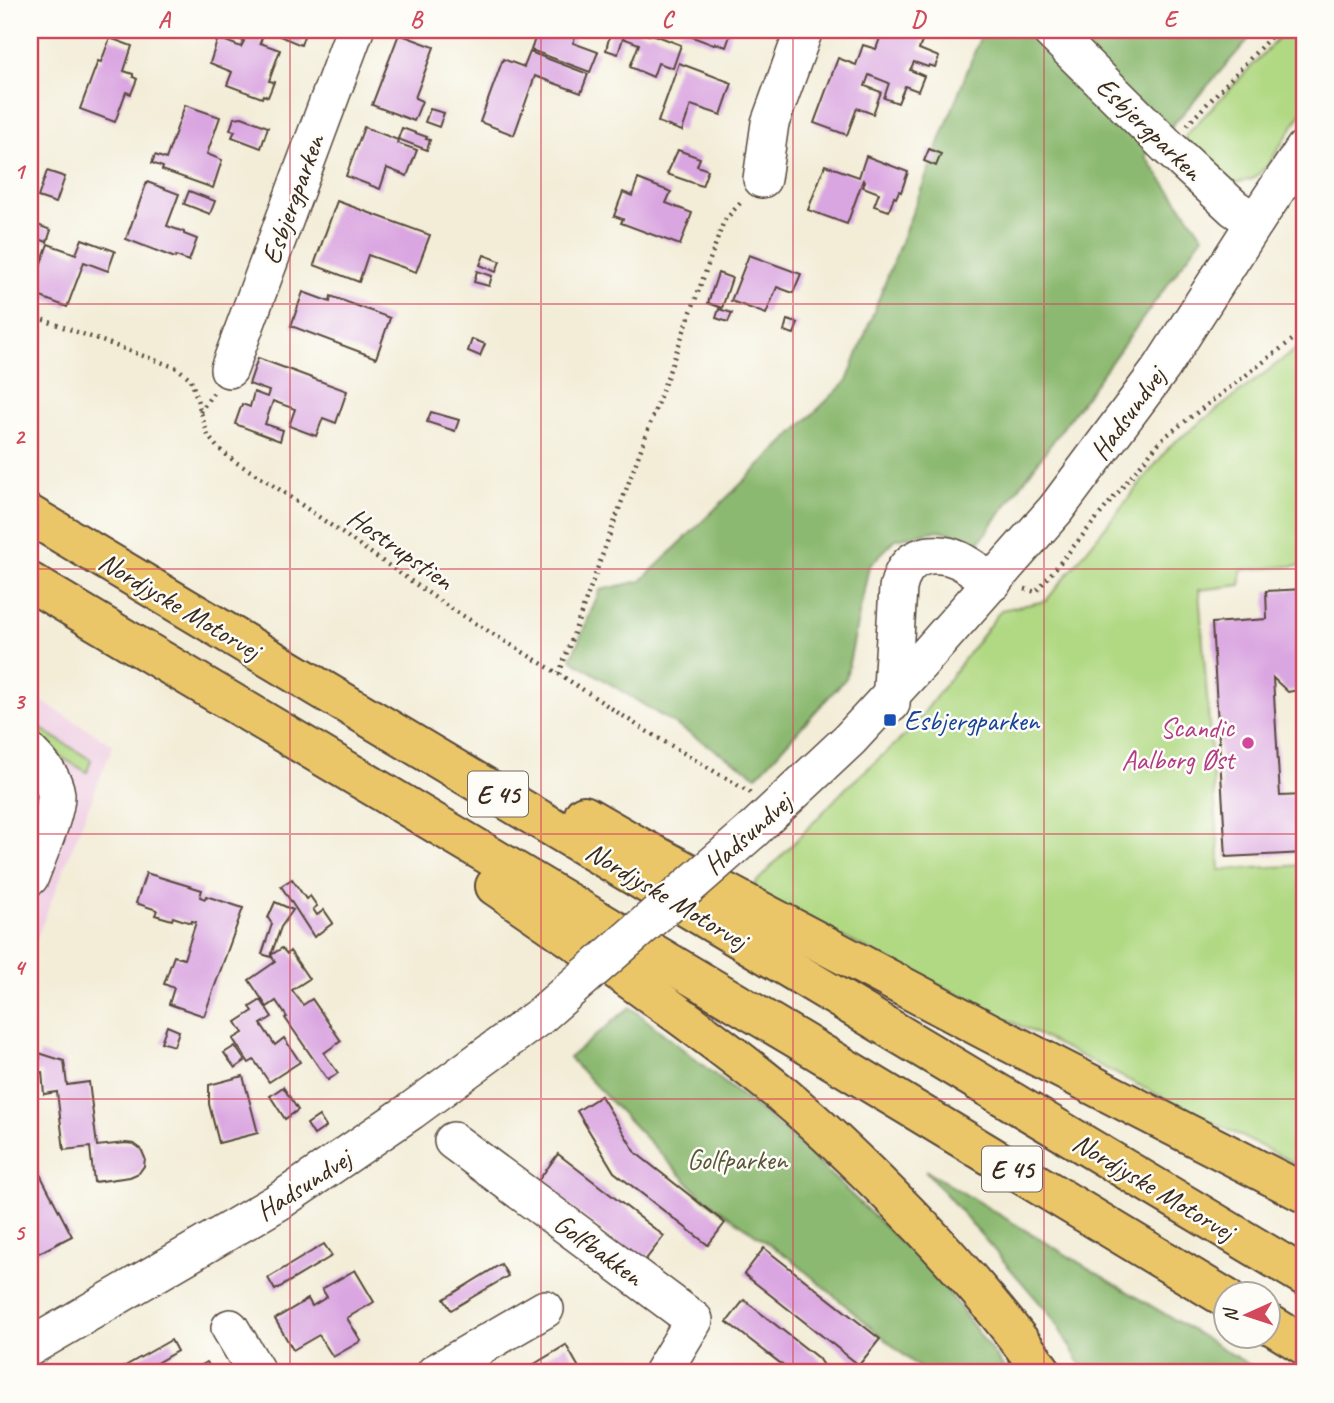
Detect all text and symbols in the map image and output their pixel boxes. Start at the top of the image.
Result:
text: A [158,5,172,34]
text: B [410,5,424,34]
text: C [662,5,676,34]
text: D [911,5,927,34]
text: E [1164,5,1180,34]
street label: Esbjergparken [1089,69,1211,189]
street label: Esbjergparken [253,128,333,269]
text: 1 [14,157,27,186]
street label: Hadsundvej [1082,357,1175,467]
text: 2 [14,422,27,451]
street label: Hostrupstien [341,499,462,598]
street label: Nordjyske Motorvej [93,544,270,669]
text: 3 [14,687,27,716]
place label: Esbjergparken [904,703,1041,738]
place label: Scandic Aalborg Øst [1121,710,1237,777]
marker: Esbjergparken [882,712,898,728]
marker: Scandic Aalborg Øst [1240,735,1256,751]
road number: E 45 [468,772,528,816]
street label: Hadsundvej [696,783,801,882]
street label: Nordjyske Motorvej [580,834,757,959]
text: 4 [14,953,27,982]
street label: Nordjyske Motorvej [1067,1125,1244,1250]
street label: Hadsundvej [249,1139,360,1228]
park label: Golfparken [687,1142,789,1177]
road number: E 45 [982,1146,1042,1192]
street label: Golfbakken [547,1205,651,1294]
text: 5 [14,1218,26,1247]
north arrow [1212,1280,1282,1350]
text: N [1219,1306,1243,1322]

